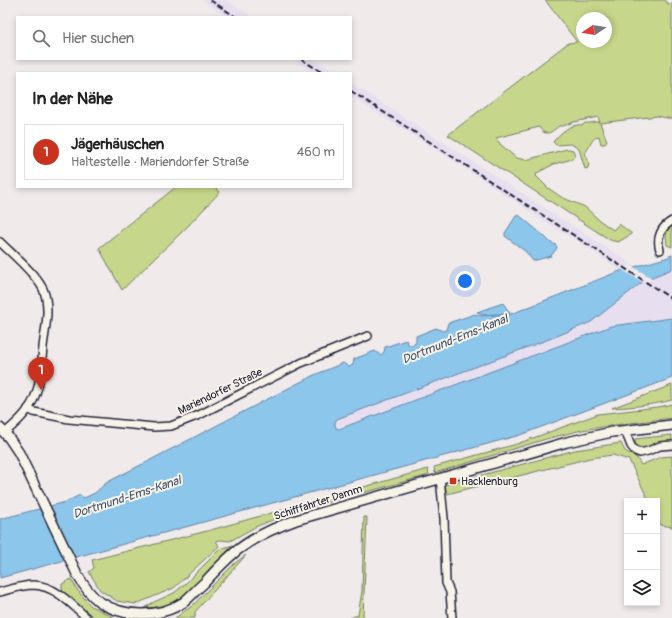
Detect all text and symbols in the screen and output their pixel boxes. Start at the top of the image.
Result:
north arrow [576,12,612,48]
search box [16,16,352,60]
icon: search [30,27,52,49]
text: Hier suchen [62,29,134,48]
text: In der Nähe [32,88,113,109]
text: Jägerhäuschen [71,135,164,154]
text: 1 [43,144,49,160]
text: 460 m [297,144,335,160]
text: Haltestelle · Mariendorfer Straße [71,154,249,170]
your location [455,271,475,291]
water label: Dortmund-Ems-Kanal [400,311,511,367]
pin: 1 [28,357,54,390]
street label: Mariendorfer Straße [176,365,265,418]
water label: Dortmund-Ems-Kanal [71,473,184,522]
place label: Hacklenburg [461,475,518,488]
marker: Hacklenburg [448,476,458,486]
street label: Schifffahrter Damm [272,482,364,523]
map controls [624,498,660,606]
button: + [624,498,660,534]
button: − [624,534,660,570]
button: layers [624,570,660,606]

